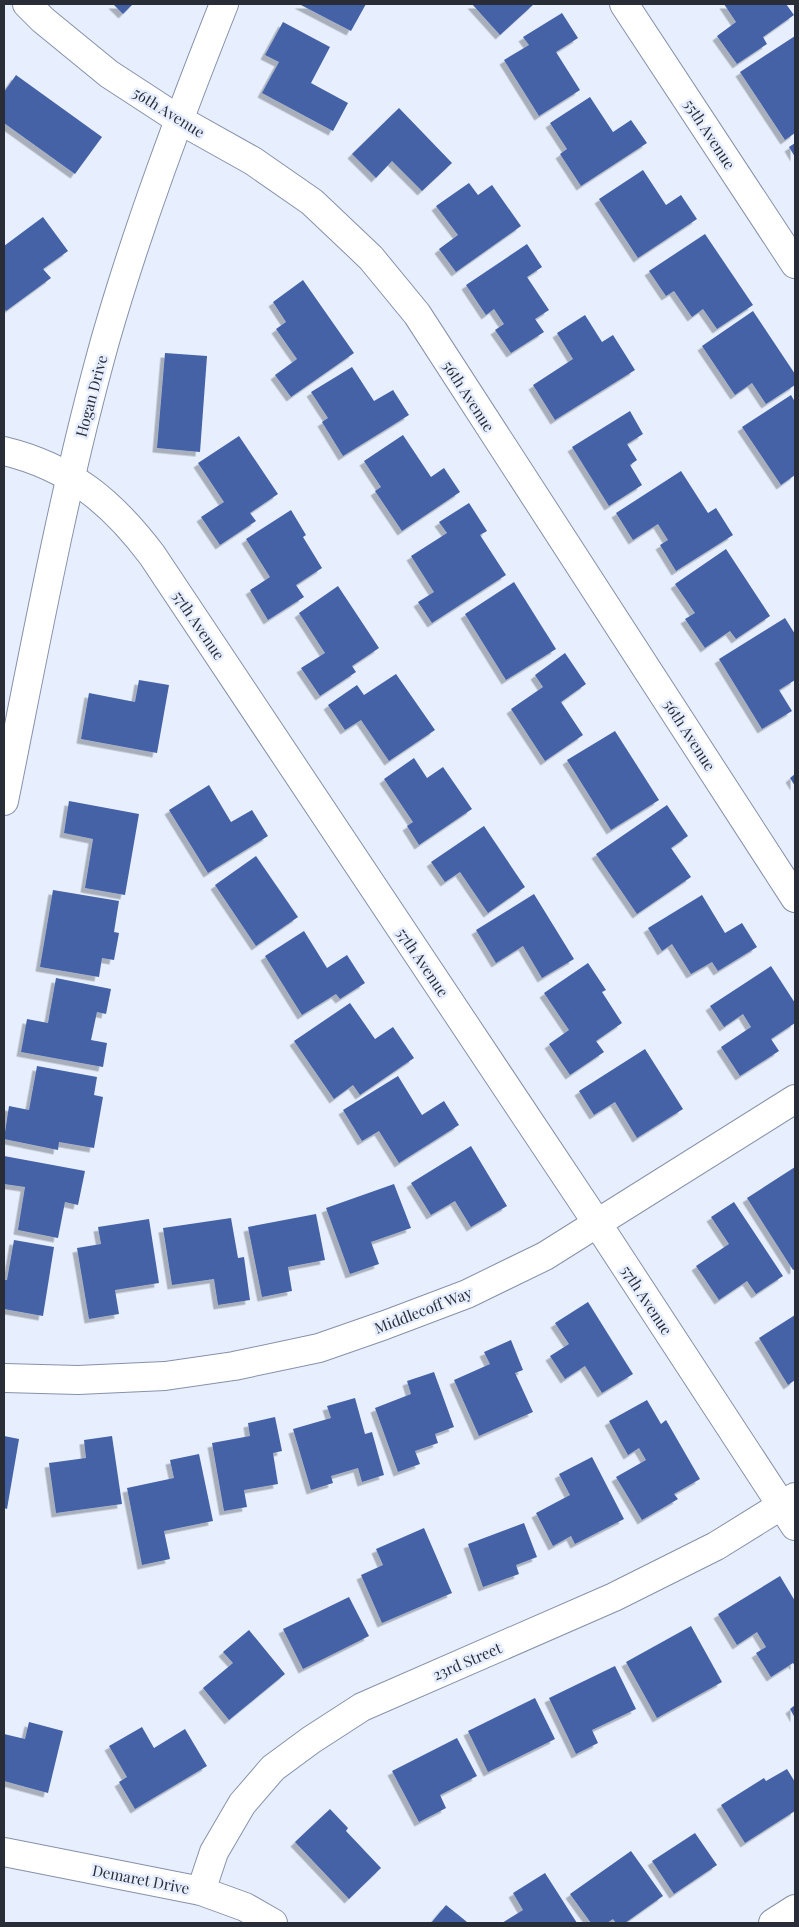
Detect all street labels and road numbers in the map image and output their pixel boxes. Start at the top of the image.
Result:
street label: 56th Avenue [129,82,209,142]
street label: 55th Avenue [680,95,740,173]
street label: Hogan Drive [70,353,112,439]
street label: 56th Avenue [439,357,499,435]
street label: 57th Avenue [169,587,229,663]
street label: 56th Avenue [660,696,720,774]
street label: 57th Avenue [393,924,453,1000]
street label: 57th Avenue [617,1261,677,1339]
street label: Middlecoff Way [371,1282,475,1338]
street label: 23rd Street [429,1637,505,1684]
street label: Demaret Drive [91,1860,191,1898]

